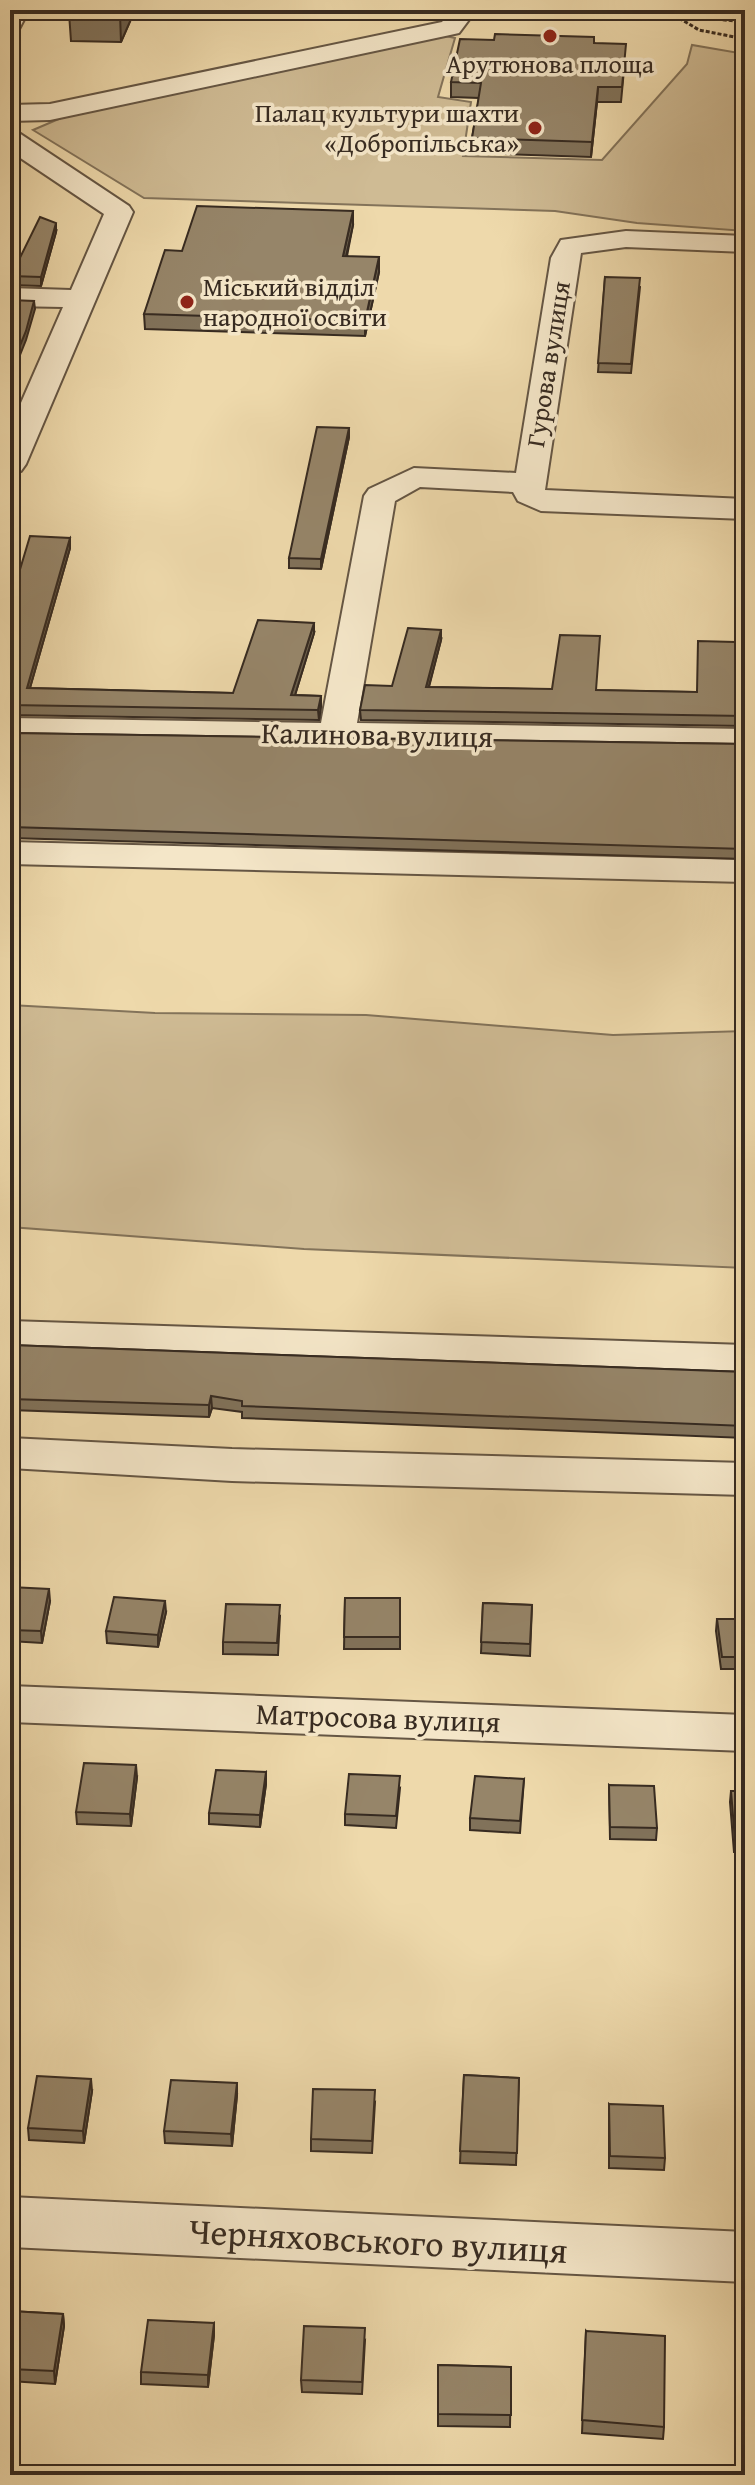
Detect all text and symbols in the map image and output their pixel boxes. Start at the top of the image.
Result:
marker: Арутюнова площа [541,27,559,45]
place label: Арутюнова площа [446,44,655,83]
place label: Палац культури шахти «Добропільська» [255,93,519,162]
marker: Палац культури шахти «Добропільська» [526,119,544,137]
place label: Міський відділ народної освіти [203,267,387,336]
street label: Гурова вулиця [515,278,580,450]
marker: Міський відділ народної освіти [178,293,196,311]
street label: Калинова вулиця [261,710,493,758]
street label: Матросова вулиця [255,1691,501,1743]
street label: Черняховського вулиця [187,2203,569,2276]

